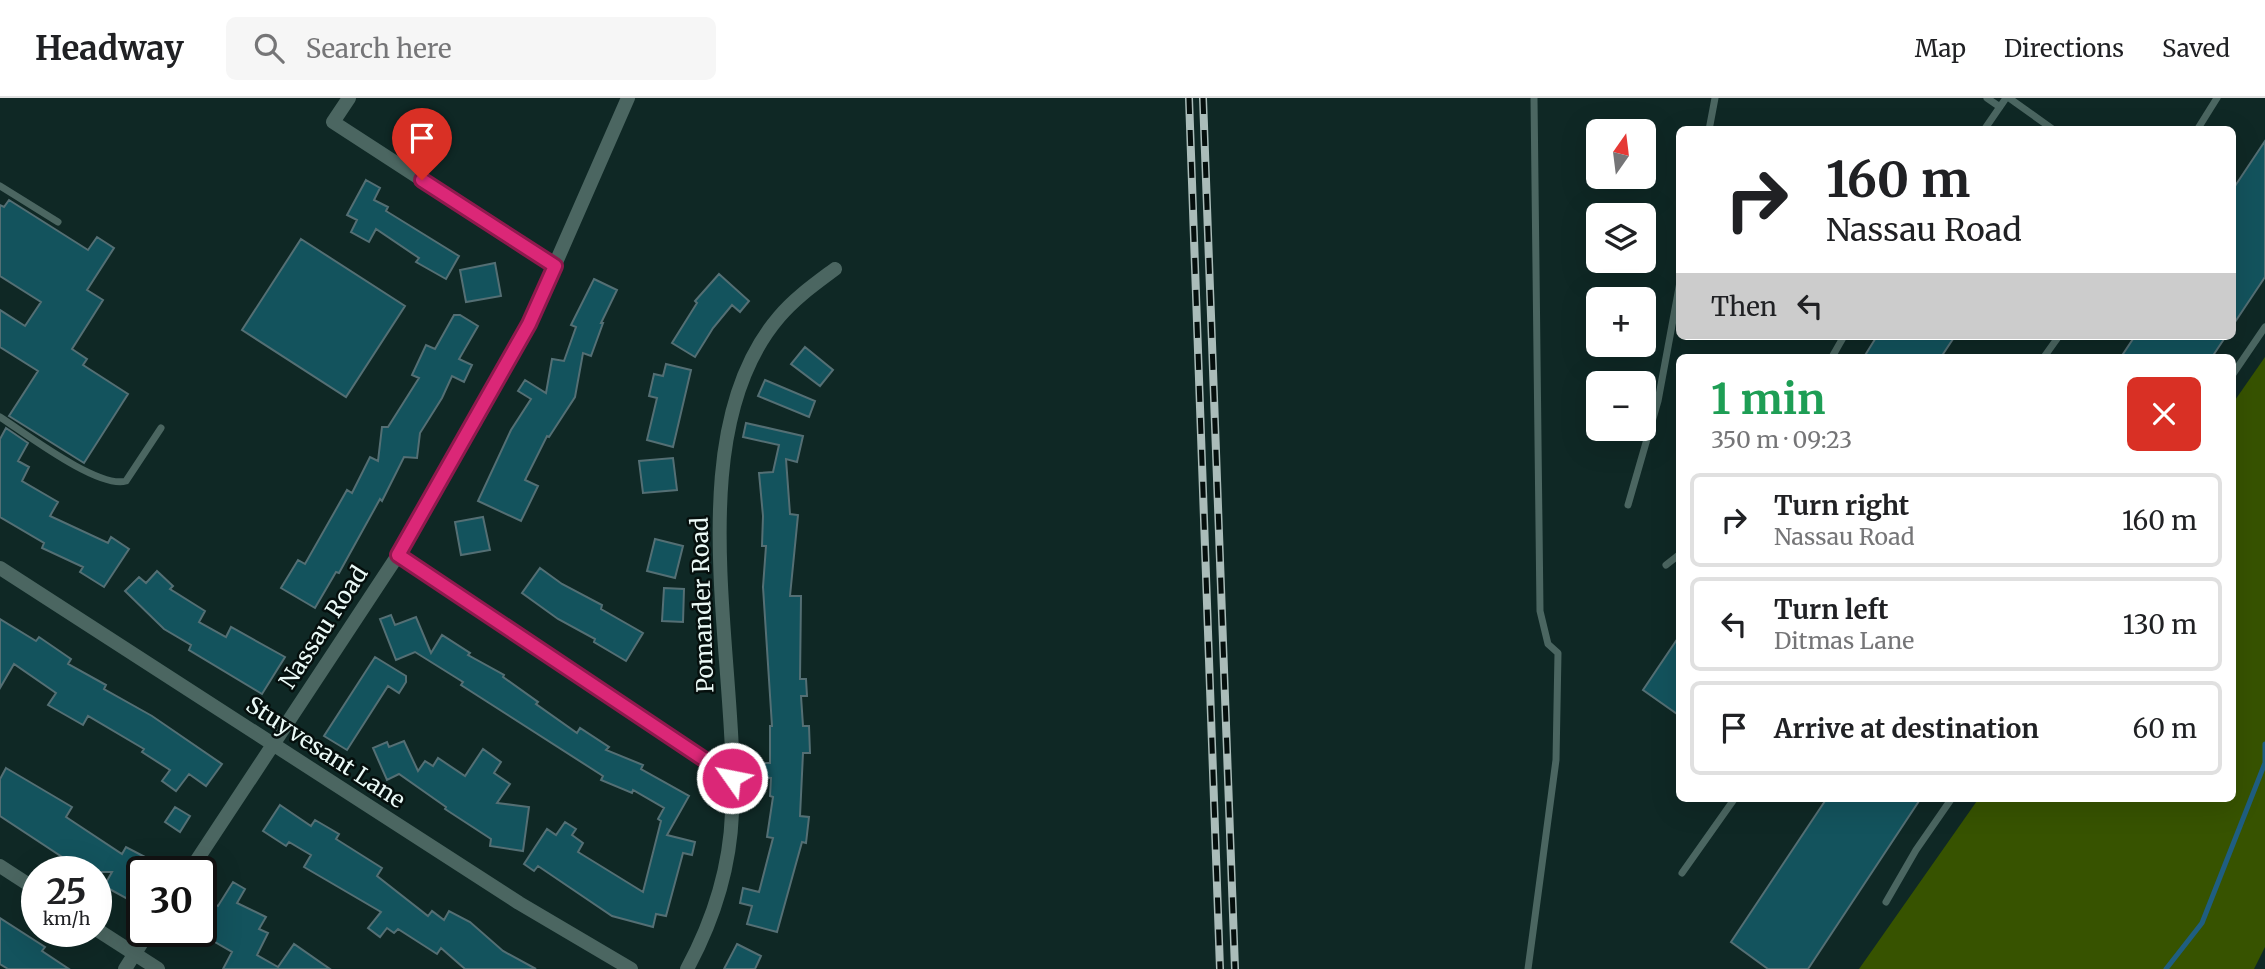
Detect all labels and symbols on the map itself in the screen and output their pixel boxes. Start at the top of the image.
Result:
pin [392,108,452,180]
north arrow [1586,119,1656,189]
street label: Pomander Road [684,516,720,693]
street label: Nassau Road [273,560,374,694]
street label: Stuyvesant Lane [241,690,411,814]
position arrow [695,741,769,815]
speed limit sign: 30 [126,856,217,947]

